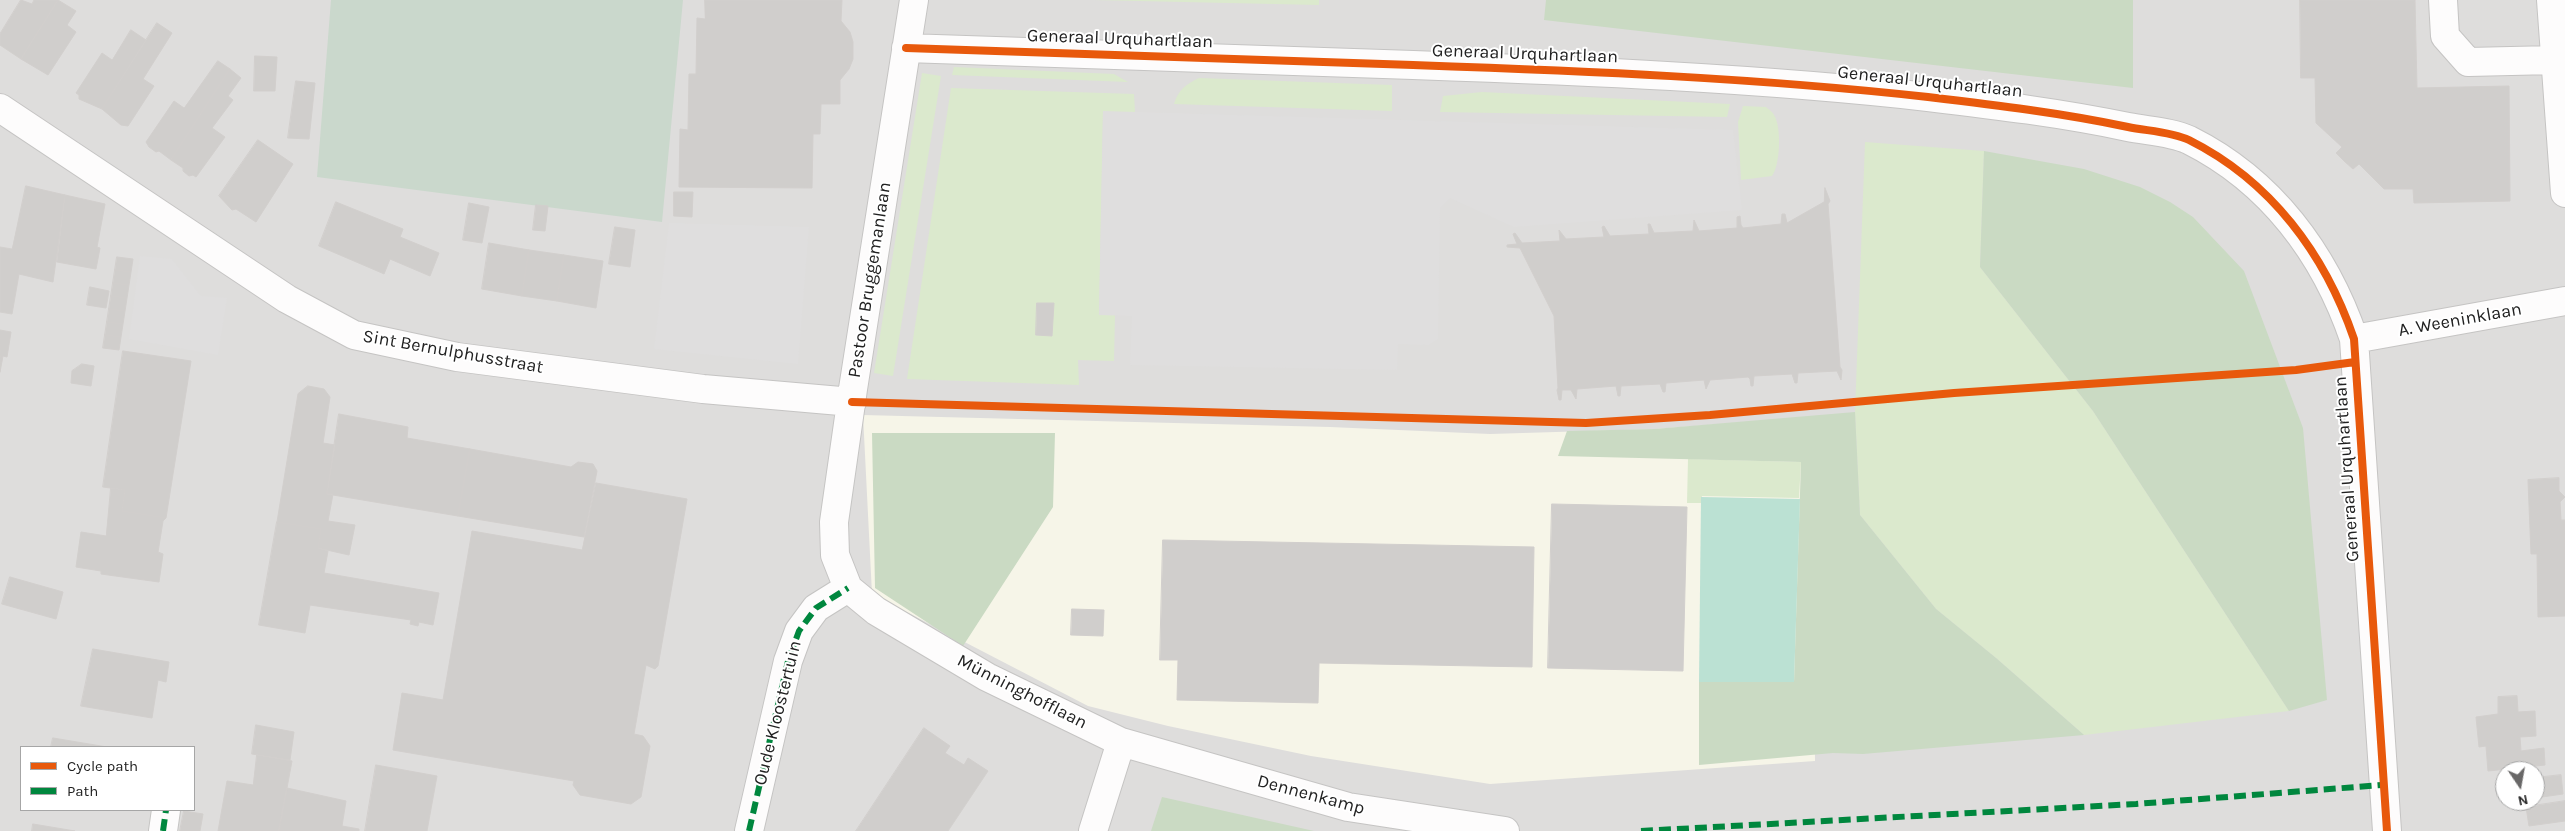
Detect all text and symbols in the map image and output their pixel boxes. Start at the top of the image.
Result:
street label: Generaal Urquhartlaan [1027,25,1213,53]
street label: Generaal Urquhartlaan [1432,40,1618,68]
street label: Generaal Urquhartlaan [1836,62,2024,102]
street label: Pastoor Bruggemanlaan [844,181,896,379]
street label: A. Weeninklaan [2397,299,2523,341]
street label: Sint Bernulphusstraat [361,325,545,379]
street label: Generaal Urquhartlaan [2330,375,2364,563]
street label: Oude Kloostertuin [750,638,806,788]
street label: Münninghofflaan [953,650,1091,734]
legend [20,746,195,811]
text: Cycle path [67,757,138,775]
north arrow [2495,761,2545,811]
street label: Dennenkamp [1255,770,1367,820]
text: Path [67,782,98,800]
text: N [2516,791,2530,810]

